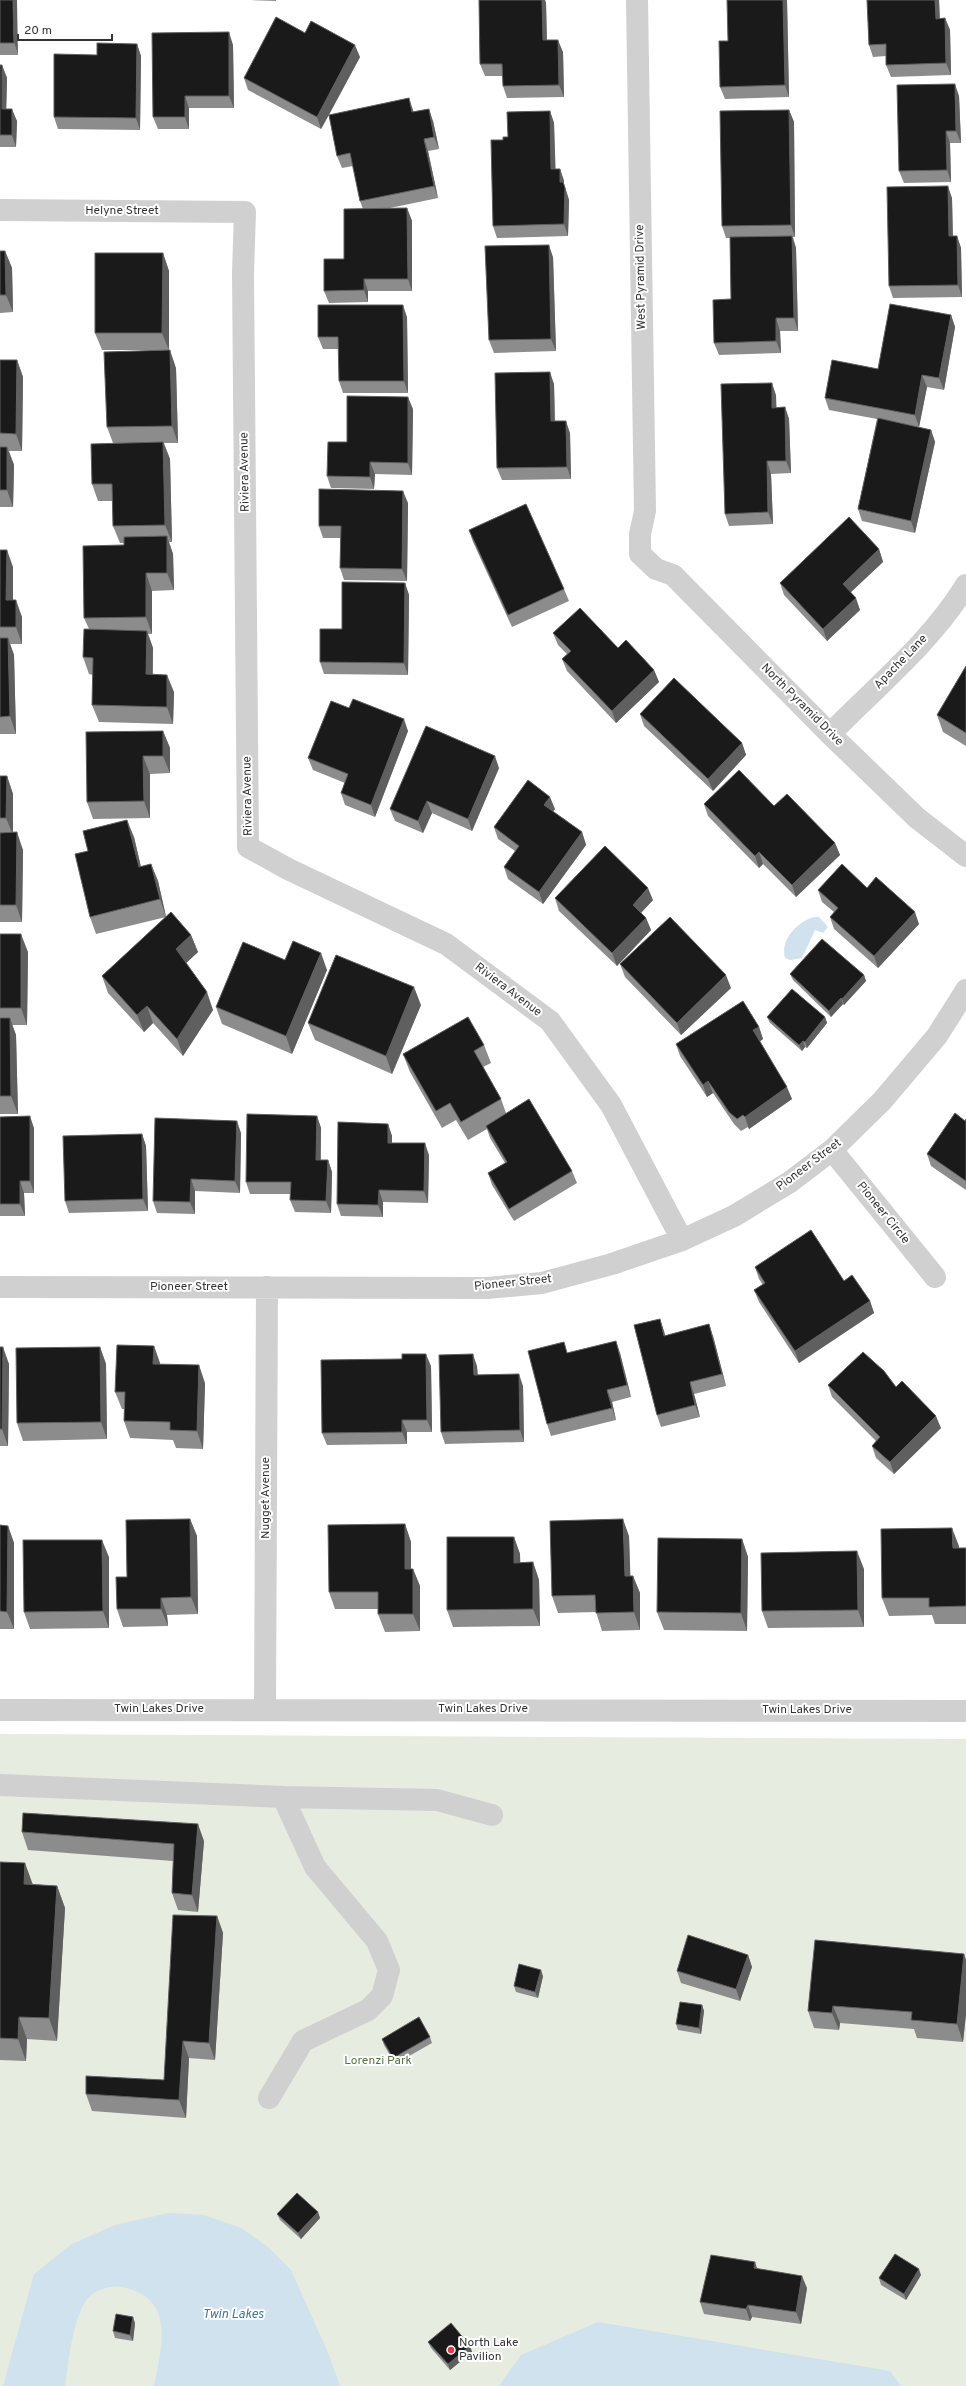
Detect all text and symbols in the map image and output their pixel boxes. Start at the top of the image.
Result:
scale bar [18,16,112,42]
text: 20 m [24,23,52,39]
street label: Helyne Street [85,203,159,219]
street label: West Pyramid Drive [632,224,650,330]
street label: Riviera Avenue [236,432,254,512]
street label: Apache Lane [871,631,931,693]
street label: North Pyramid Drive [757,660,847,750]
street label: Riviera Avenue [239,756,257,836]
street label: Riviera Avenue [471,960,545,1020]
street label: Pioneer Street [773,1135,845,1195]
street label: Pioneer Circle [853,1179,913,1247]
street label: Pioneer Street [473,1271,553,1295]
street label: Pioneer Street [150,1279,228,1295]
street label: Nugget Avenue [258,1457,274,1539]
street label: Twin Lakes Drive [114,1701,204,1717]
street label: Twin Lakes Drive [438,1701,528,1717]
street label: Twin Lakes Drive [762,1702,852,1718]
park label: Lorenzi Park [344,2053,412,2069]
water label: Twin Lakes [202,2307,264,2323]
place label: North Lake Pavilion [459,2335,518,2365]
marker: North Lake Pavilion [446,2345,456,2355]

